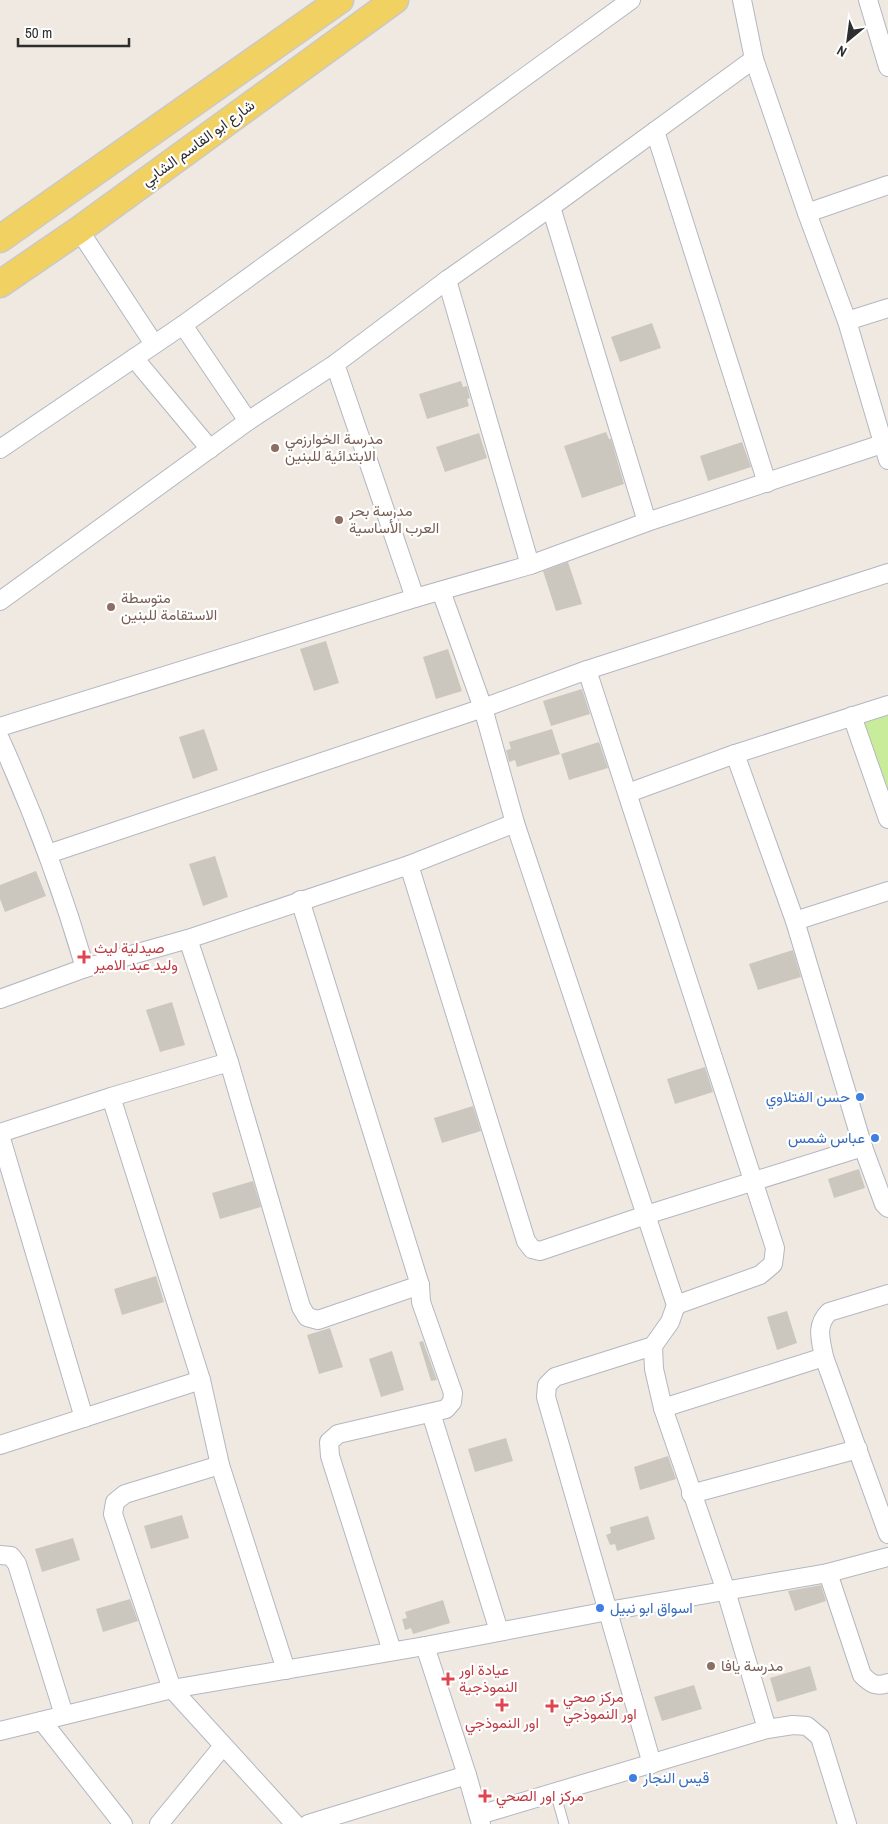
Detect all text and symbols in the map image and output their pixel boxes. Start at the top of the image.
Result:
scale bar [18,15,129,47]
north arrow [823,15,873,65]
text: 50 m [25,22,52,43]
text: N [834,41,850,61]
street label: شارع ابو القاسم الشابي [137,94,261,193]
place label: مدرسة الخوارزمي الابتدائية للبنين [285,428,383,466]
marker: مدرسة الخوارزمي الابتدائية للبنين [269,442,281,454]
place label: مدرسة بحر العرب الأساسية [348,500,439,538]
marker: مدرسة بحر العرب الأساسية [333,514,345,526]
place label: متوسطة الاستقامة للبنين [121,587,217,625]
marker: متوسطة الاستقامة للبنين [105,601,117,613]
place label: صيدلية ليث وليد عبد الامير [93,937,178,975]
marker: صيدلية ليث وليد عبد الامير [78,951,90,963]
place label: حسن الفتلاوي [766,1086,850,1110]
marker: حسن الفتلاوي [854,1091,866,1103]
place label: عباس شمس [788,1127,865,1148]
marker: عباس شمس [869,1132,881,1144]
place label: اسواق ابو نبيل [610,1597,693,1618]
marker: اسواق ابو نبيل [594,1602,606,1614]
place label: مدرسة يافا [721,1655,783,1676]
place label: عيادة اور النموذجية [458,1659,518,1697]
marker: مدرسة يافا [705,1660,717,1672]
marker: عيادة اور النموذجية [441,1672,455,1686]
place label: مركز صحي اور النموذجي [563,1686,637,1727]
marker: اور النموذجي [495,1698,509,1712]
marker: مركز صحي اور النموذجي [545,1699,559,1713]
place label: اور النموذجي [465,1712,539,1736]
place label: قيس النجار [642,1767,710,1788]
marker: قيس النجار [627,1772,639,1784]
place label: مركز اور الصحي [496,1785,584,1809]
marker: مركز اور الصحي [478,1789,492,1803]

